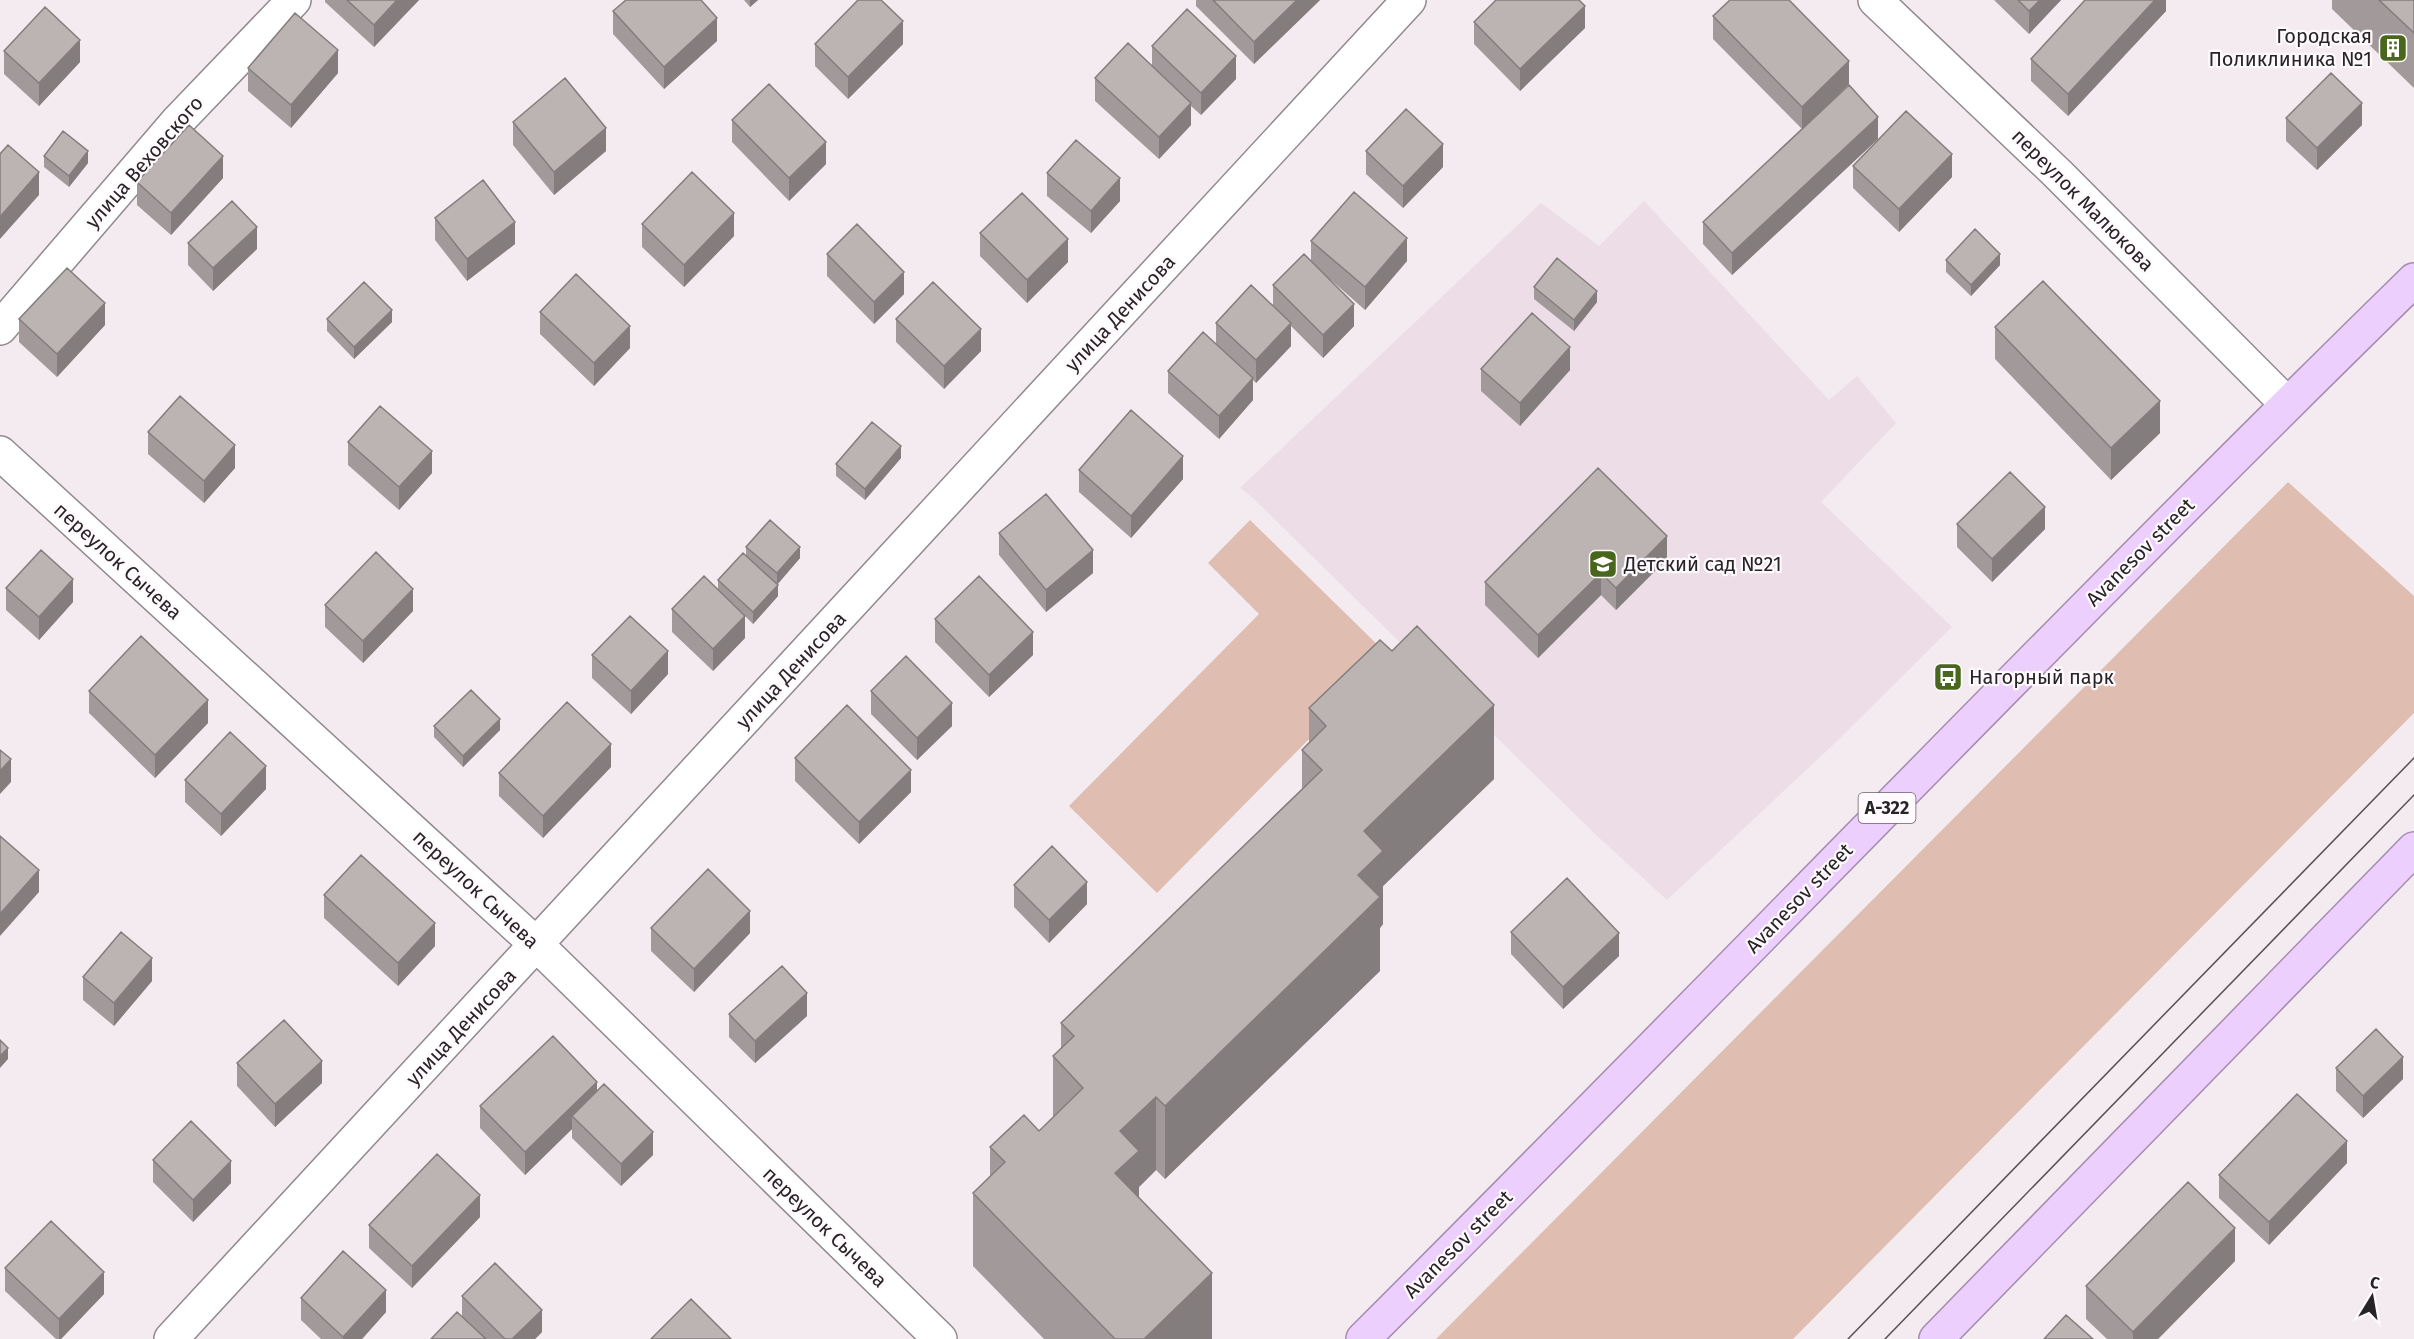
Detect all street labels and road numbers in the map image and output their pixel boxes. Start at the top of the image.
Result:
street label: улица Веховского [80,91,208,233]
street label: переулок Малюкова [2007,124,2159,276]
street label: улица Денисова [1060,250,1180,376]
street label: Avanesov street [2081,492,2200,611]
street label: переулок Сычева [49,497,187,625]
street label: улица Денисова [731,607,851,733]
road number: А-322 [1858,793,1916,823]
street label: переулок Сычева [408,825,544,953]
street label: Avanesov street [1741,838,1858,958]
street label: улица Денисова [401,964,521,1090]
street label: переулок Сычева [758,1162,892,1292]
street label: Avanesov street [1399,1184,1518,1303]

